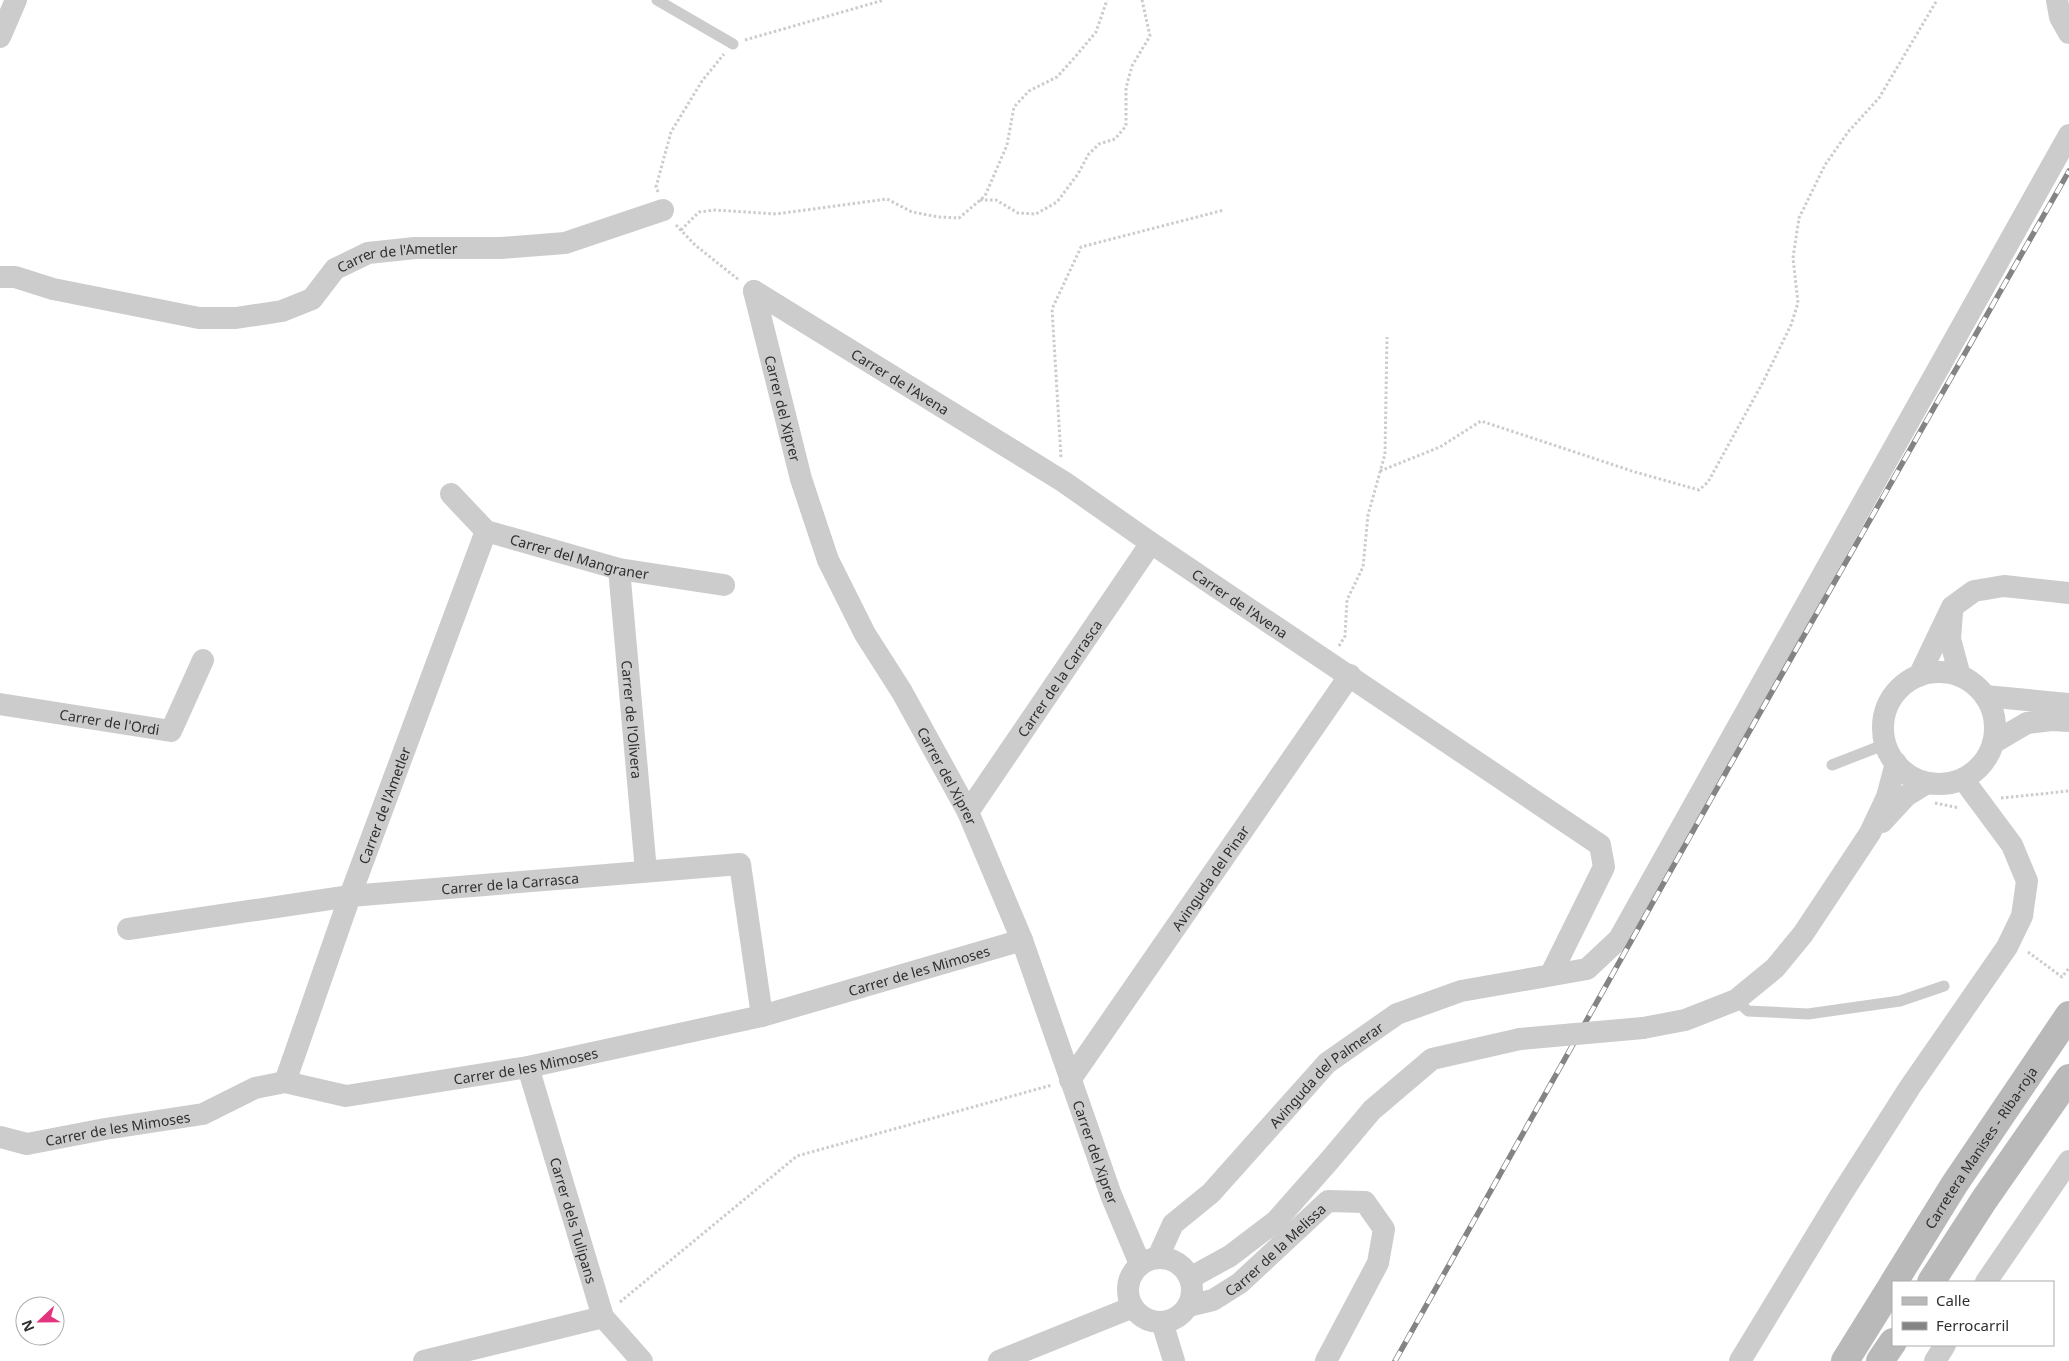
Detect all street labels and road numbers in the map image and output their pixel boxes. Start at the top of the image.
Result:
street label: Carrer de l'Ametler [333,239,458,276]
street label: Carrer de l'Avena [848,344,953,419]
street label: Carrer del Xiprer [761,353,806,464]
street label: Carrer del Mangraner [508,529,650,583]
street label: Carrer de l'Avena [1189,564,1292,642]
street label: Carrer de la Carrasca [1012,616,1106,740]
street label: Carrer de l'Olivera [618,659,647,779]
street label: Carrer de l'Ordi [58,704,161,739]
street label: Carrer del Xiprer [913,723,982,828]
street label: Carrer de l'Ametler [353,744,414,866]
street label: Avinguda del Pinar [1167,821,1253,934]
street label: Carrer de la Carrasca [441,868,580,898]
street label: Carrer de les Mimoses [846,940,992,1000]
street label: Avinguda del Palmerar [1264,1017,1387,1132]
street label: Carrer de les Mimoses [452,1042,600,1088]
street label: Carretera Manises - Riba-roja [1920,1063,2041,1232]
street label: Carrer del Xiprer [1069,1097,1123,1207]
street label: Carrer de les Mimoses [44,1107,192,1150]
street label: Carrer dels Tulipans [546,1155,602,1286]
street label: Carrer de la Melissa [1221,1199,1329,1300]

